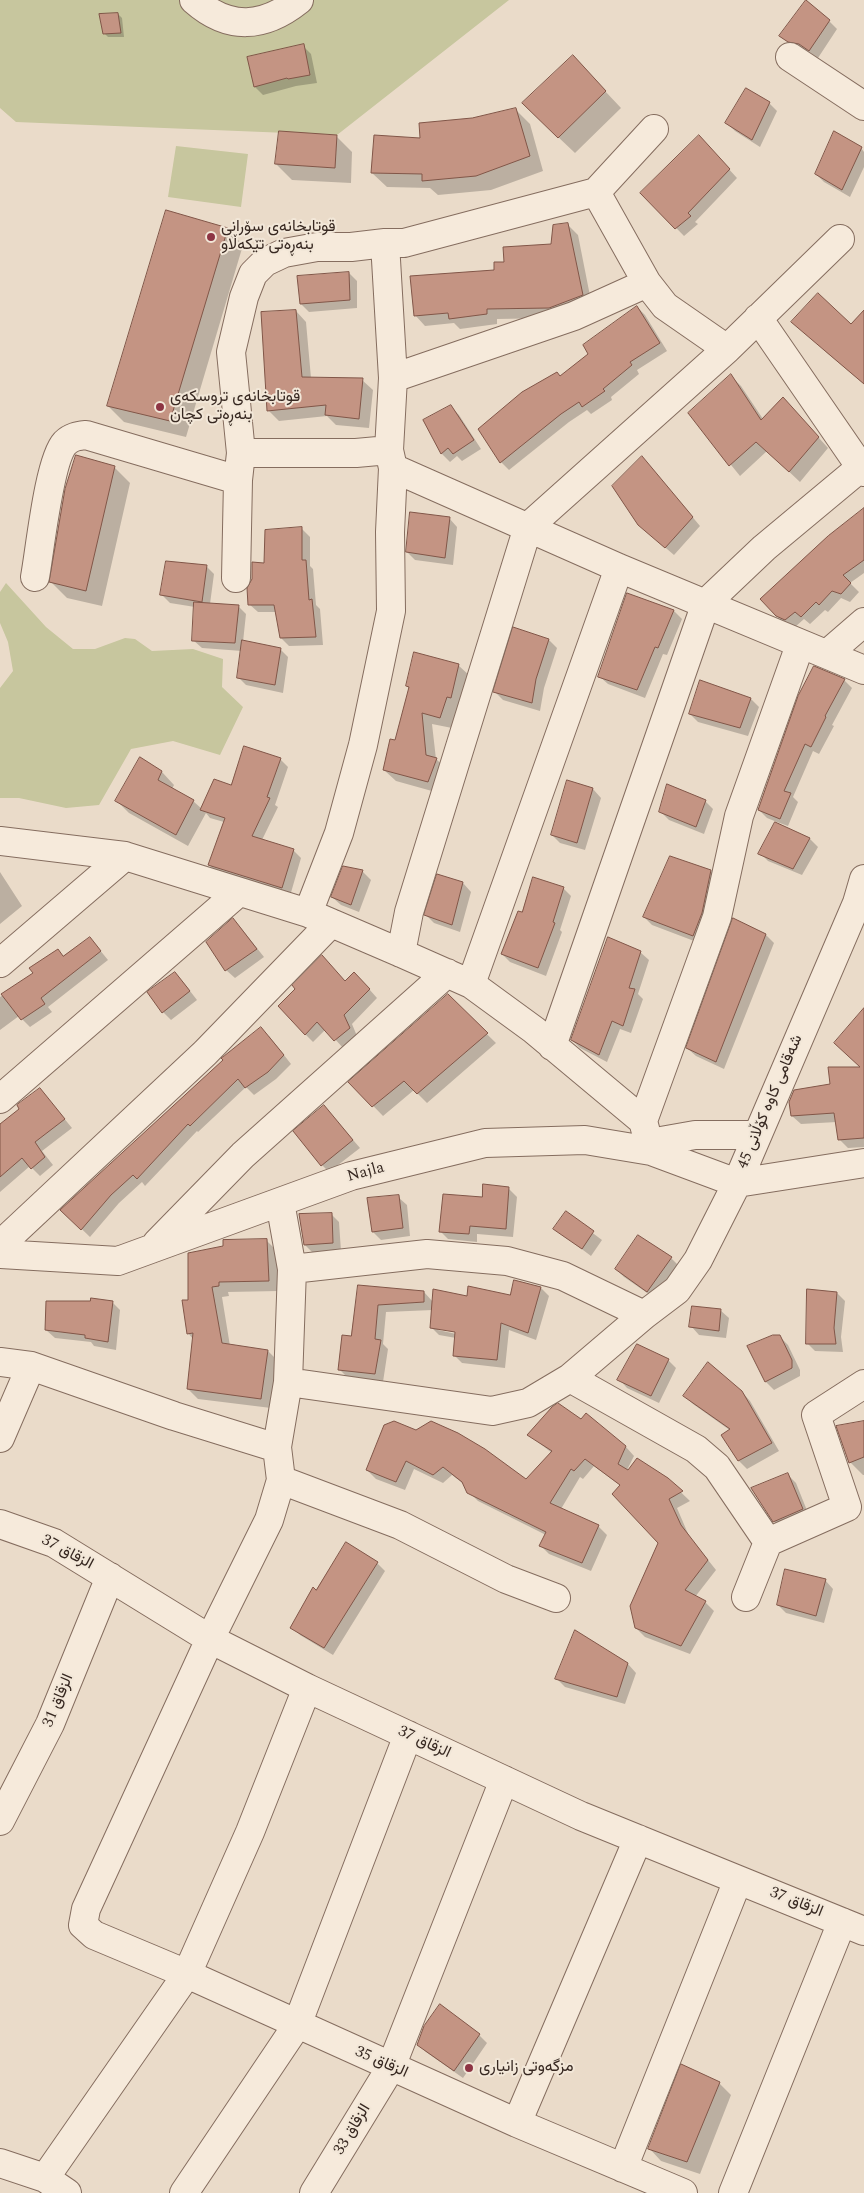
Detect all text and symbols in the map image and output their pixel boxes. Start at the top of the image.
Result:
place label: قوتابخانەی سۆرانی بنەڕەتی تێکەڵاو [221,218,336,256]
marker: قوتابخانەی سۆرانی بنەڕەتی تێکەڵاو [205,231,217,243]
place label: قوتابخانەی تروسکەی بنەڕەتی کچان [170,388,300,426]
marker: قوتابخانەی تروسکەی بنەڕەتی کچان [154,401,166,413]
street label: شەقامی کاوە کۆڵانی 45 [734,1032,808,1172]
street label: Najla [345,1159,387,1187]
street label: الزقاق 37 [38,1531,96,1575]
street label: الزقاق 31 [39,1671,79,1731]
street label: الزقاق 37 [395,1722,453,1764]
street label: الزقاق 37 [766,1884,826,1922]
street label: الزقاق 35 [352,2043,410,2083]
place label: مزگەوتی زانیاری [479,2058,573,2078]
marker: مزگەوتی زانیاری [463,2062,475,2074]
street label: الزقاق 33 [330,2101,376,2159]

